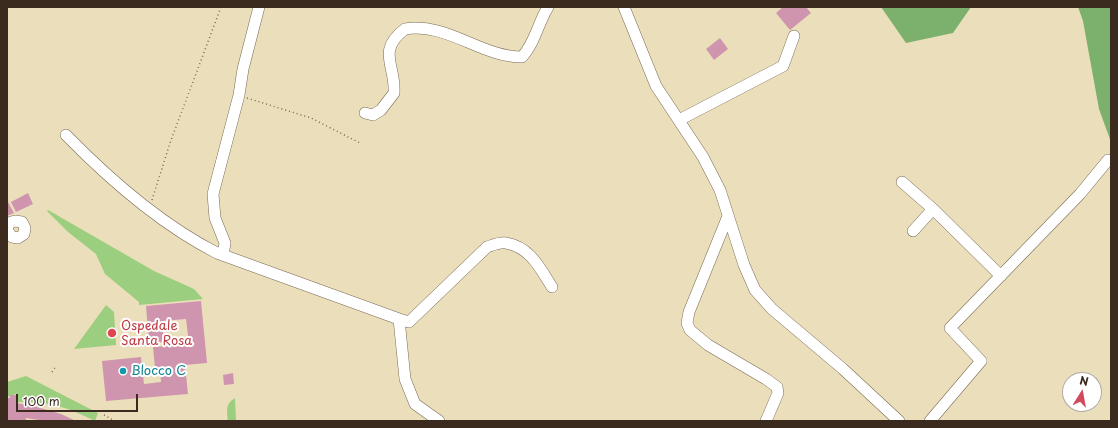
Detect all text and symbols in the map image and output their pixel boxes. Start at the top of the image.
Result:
place label: Ospedale Santa Rosa [121,318,192,349]
marker: Ospedale Santa Rosa [106,327,118,339]
place label: Blocco C [131,363,186,379]
marker: Blocco C [118,366,128,376]
north arrow [1062,372,1102,412]
text: N [1078,372,1090,390]
scale bar [18,386,140,412]
text: 100 m [23,392,60,410]

